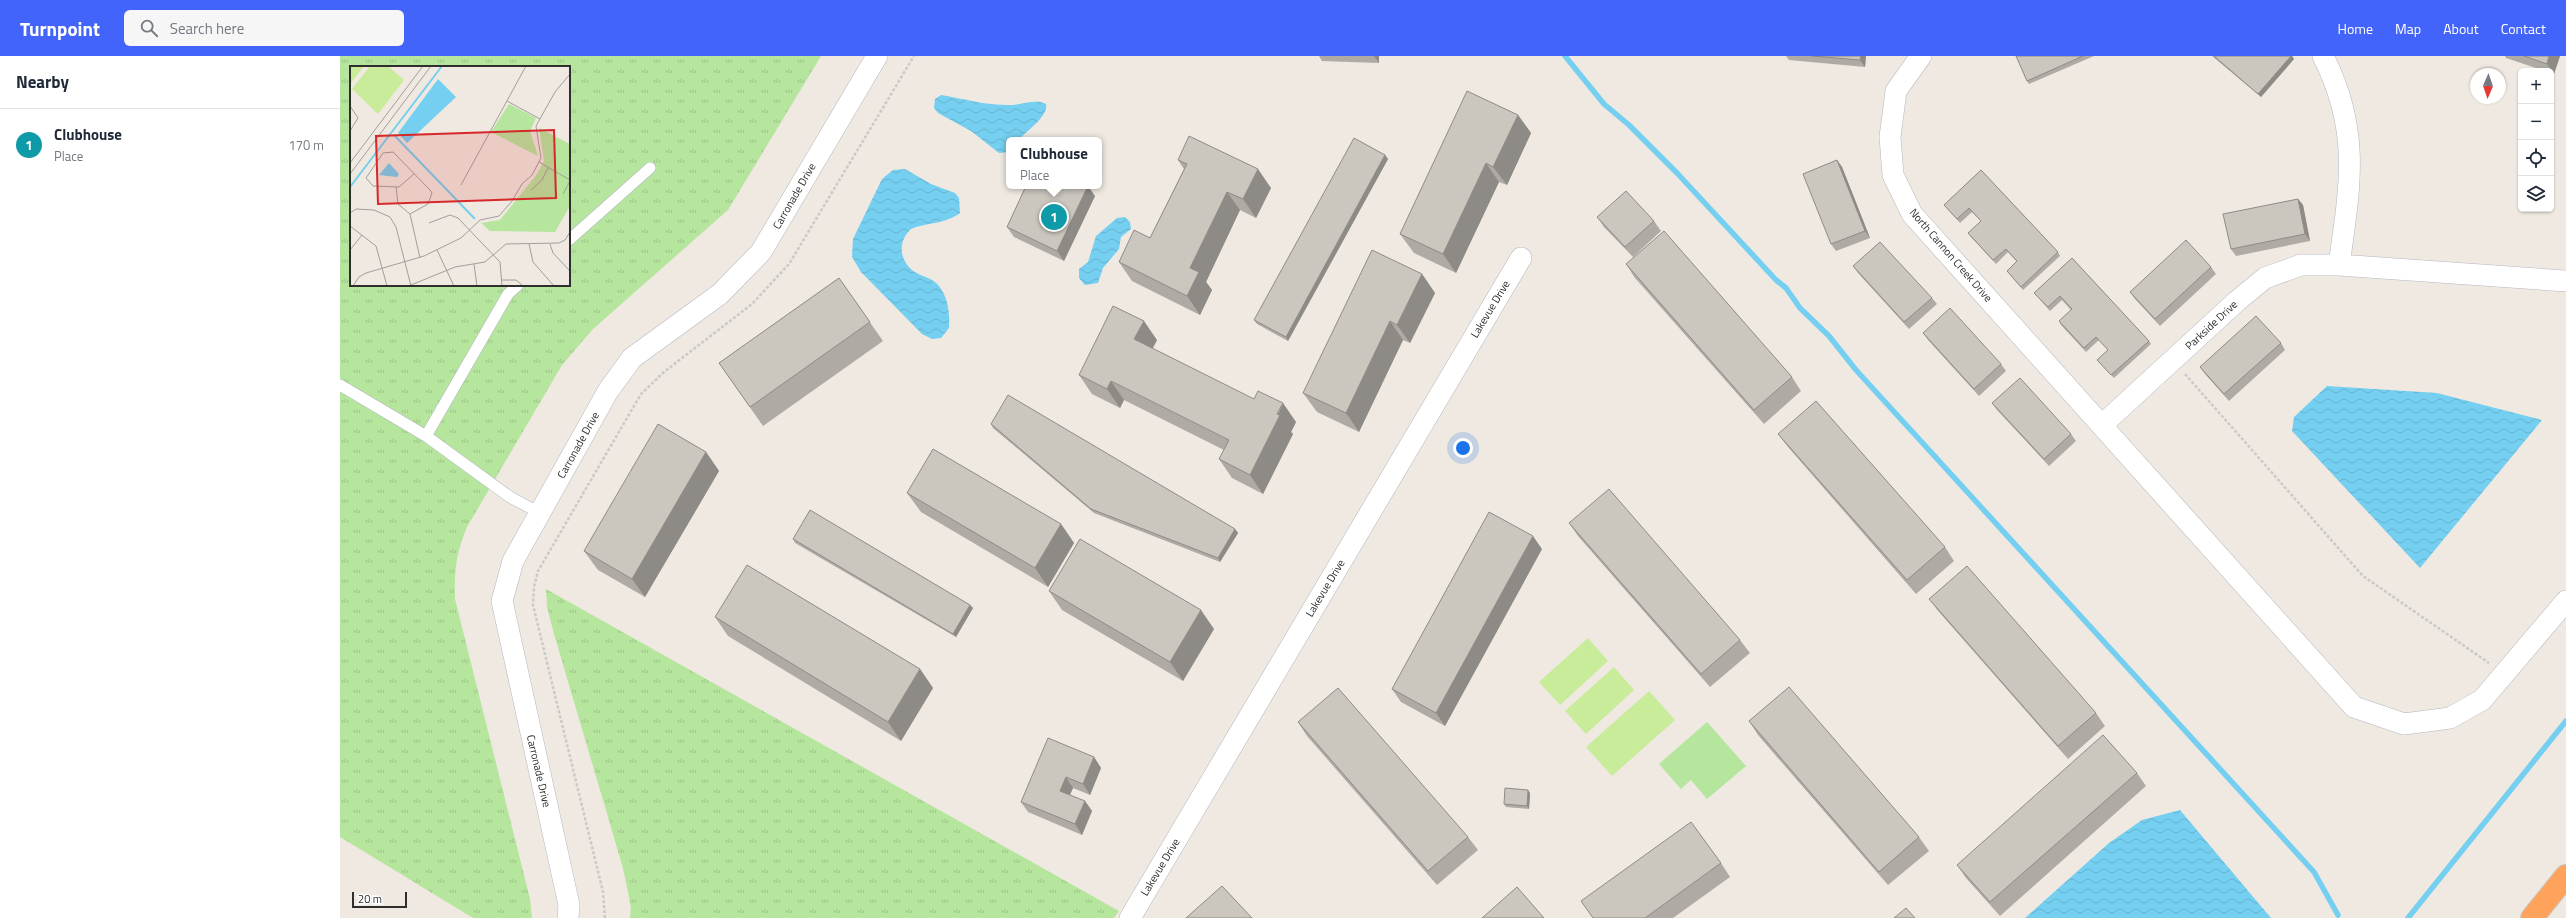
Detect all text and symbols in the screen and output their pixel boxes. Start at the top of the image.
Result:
search box [124,10,404,46]
text: Turnpoint [20,14,100,43]
icon: search [138,17,160,39]
text: Search here [170,17,244,40]
text: Home [2338,18,2373,39]
text: Map [2395,18,2421,39]
text: About [2443,18,2479,39]
text: Contact [2501,18,2546,39]
inset map [350,66,570,286]
north arrow [2470,68,2506,104]
map controls [2518,68,2554,212]
button: + [2518,68,2554,104]
text: Nearby [16,69,69,95]
button: − [2518,104,2554,140]
text: Clubhouse [54,123,122,146]
text: 1 [25,135,33,155]
text: 170 m [288,135,324,155]
popup [1006,137,1102,189]
button: locate [2518,140,2554,176]
text: Clubhouse [1020,142,1088,165]
text: Place [54,146,83,166]
street label: Carronade Drive [769,160,820,232]
text: Place [1020,165,1049,185]
button: layers [2518,176,2554,212]
pin: 1 [1041,202,1067,232]
street label: North Cannon Creek Drive [1906,205,1996,306]
street label: Lakevue Drive [1467,277,1514,341]
street label: Parkside Drive [2181,296,2241,354]
street label: Carronade Drive [553,408,603,481]
your location [1453,438,1473,458]
street label: Lakevue Drive [1302,556,1349,620]
street label: Carronade Drive [523,733,555,809]
street label: Lakevue Drive [1137,835,1184,899]
scale bar [352,890,407,909]
text: 20 m [358,891,382,907]

